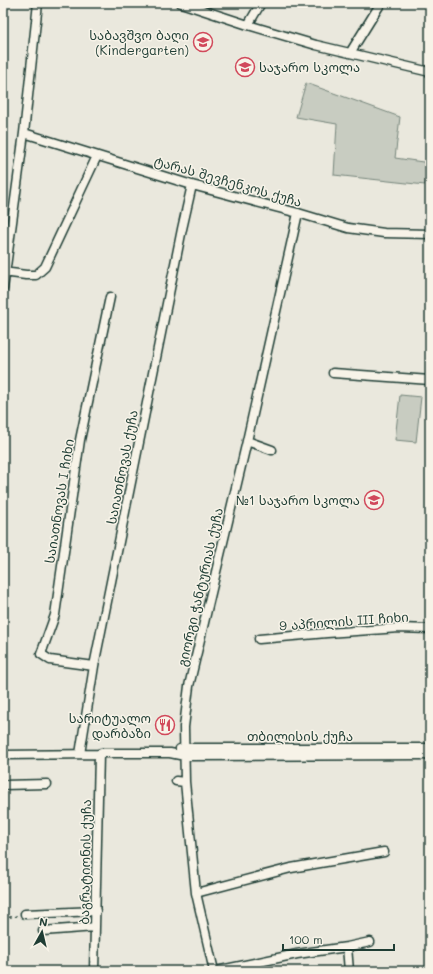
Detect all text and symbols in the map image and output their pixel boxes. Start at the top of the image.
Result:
place label: საბავშვო ბაღი (Kindergarten) [89,26,189,58]
school or university icon: საბავშვო ბაღი (Kindergarten) [192,31,214,53]
school or university icon: საჯარო სკოლა [234,56,256,78]
place label: საჯარო სკოლა [259,58,360,76]
street label: ტარას შევჩენკოს ქუჩა [152,151,304,210]
street label: საიათნოვას ქუჩა [102,408,141,525]
street label: საიათნოვას I ჩიხი [40,437,77,565]
school or university icon: №1 საჯარო სკოლა [363,489,385,511]
place label: №1 საჯარო სკოლა [236,491,360,509]
street label: გიორგი ჭანტურიას ქუჩა [173,506,226,668]
street label: 9 აპრილის III ჩიხი [279,607,409,635]
place label: სარიტუალო დარბაზი [69,709,151,742]
restaurant icon: სარიტუალო დარბაზი [154,714,176,736]
street label: თბილისის ქუჩა [247,727,353,745]
street label: ბაგრატიონის ქუჩა [75,799,94,925]
north arrow [22,912,62,952]
text: N [38,914,49,930]
scale bar [283,926,394,952]
text: 100 m [289,931,323,947]

